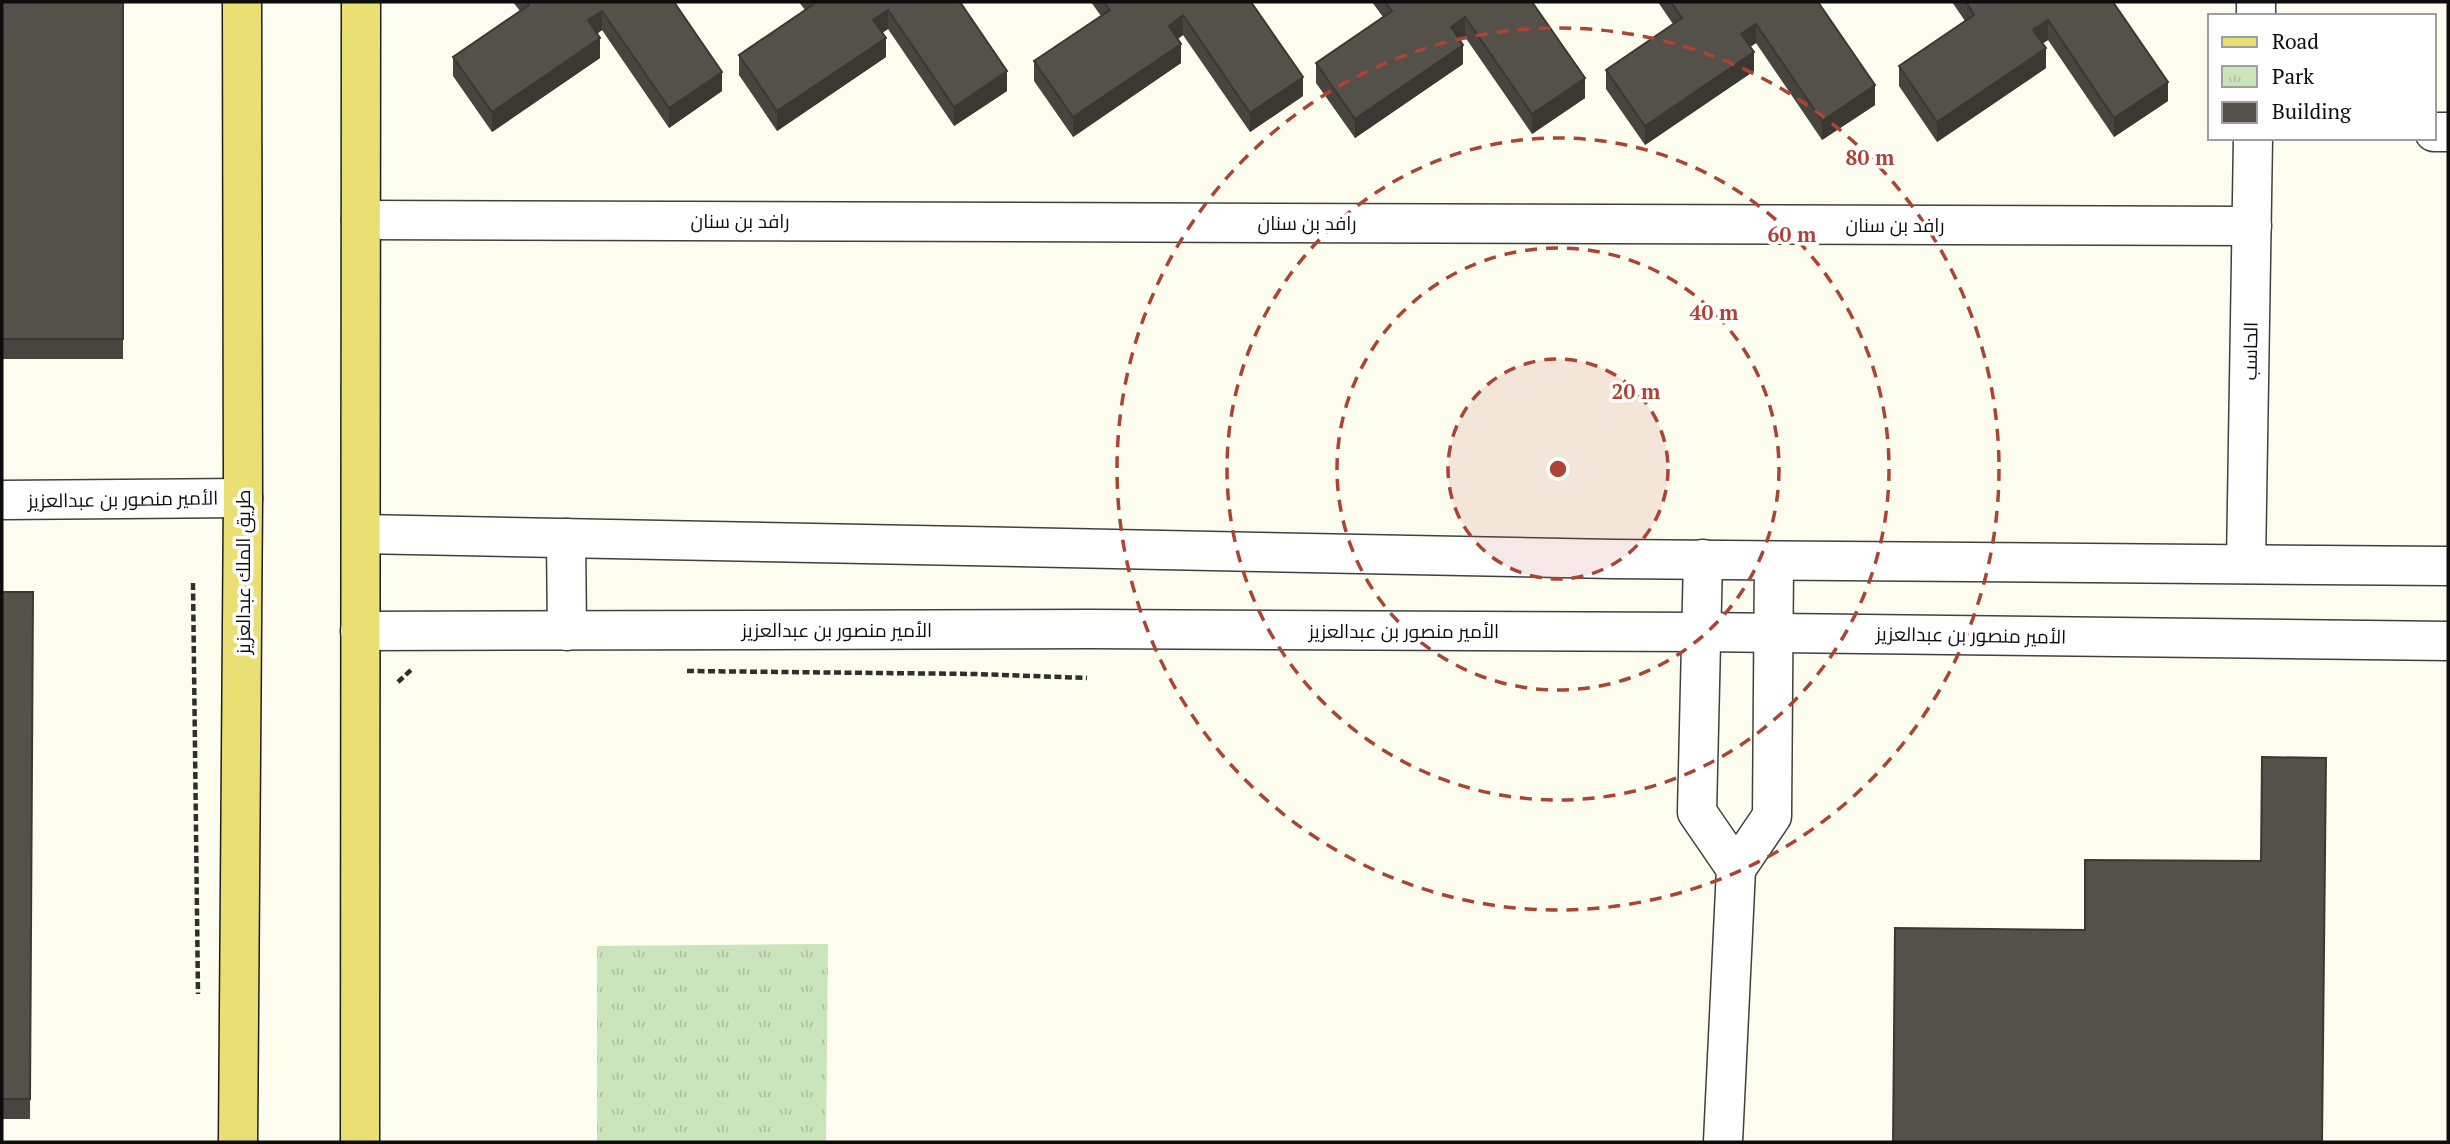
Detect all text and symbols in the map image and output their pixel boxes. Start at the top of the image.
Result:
legend [2208,14,2436,140]
text: Road [2272,27,2319,55]
text: Park [2272,62,2314,90]
text: Building [2272,97,2352,125]
text: 80 m [1846,143,1895,171]
street label: رافد بن سنان [691,208,789,233]
street label: رافد بن سنان [1258,210,1356,235]
street label: رافد بن سنان [1846,212,1944,237]
text: 60 m [1768,220,1817,248]
text: 40 m [1690,298,1739,326]
street label: الحاسب [2236,321,2263,381]
text: 20 m [1612,377,1661,405]
centre of rings [1546,457,1570,481]
street label: الأمير منصور بن عبدالعزيز [27,484,218,513]
street label: طريق الملك عبدالعزيز [230,490,256,655]
street label: الأمير منصور بن عبدالعزيز [741,617,932,642]
street label: الأمير منصور بن عبدالعزيز [1308,618,1499,643]
street label: الأمير منصور بن عبدالعزيز [1875,620,2066,649]

